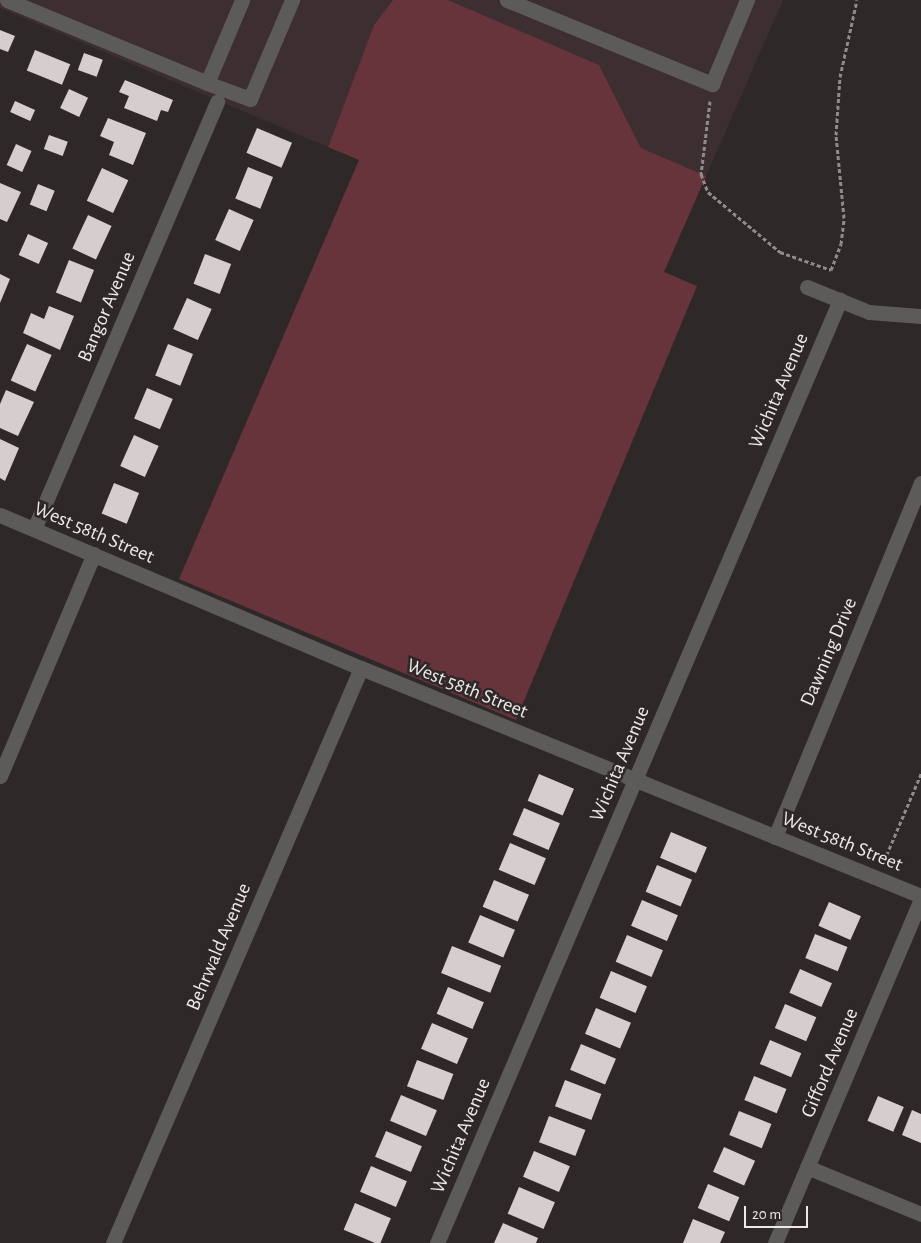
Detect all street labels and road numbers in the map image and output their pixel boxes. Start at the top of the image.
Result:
street label: Bangor Avenue [73,248,141,366]
street label: Wichita Avenue [744,330,814,452]
street label: West 58th Street [30,497,158,569]
street label: Dawning Drive [795,594,863,710]
street label: West 58th Street [403,654,531,724]
street label: Wichita Avenue [585,703,655,825]
street label: West 58th Street [778,807,906,877]
street label: Behrwald Avenue [181,880,257,1014]
street label: Gifford Avenue [796,1005,864,1121]
street label: Wichita Avenue [426,1075,496,1197]

